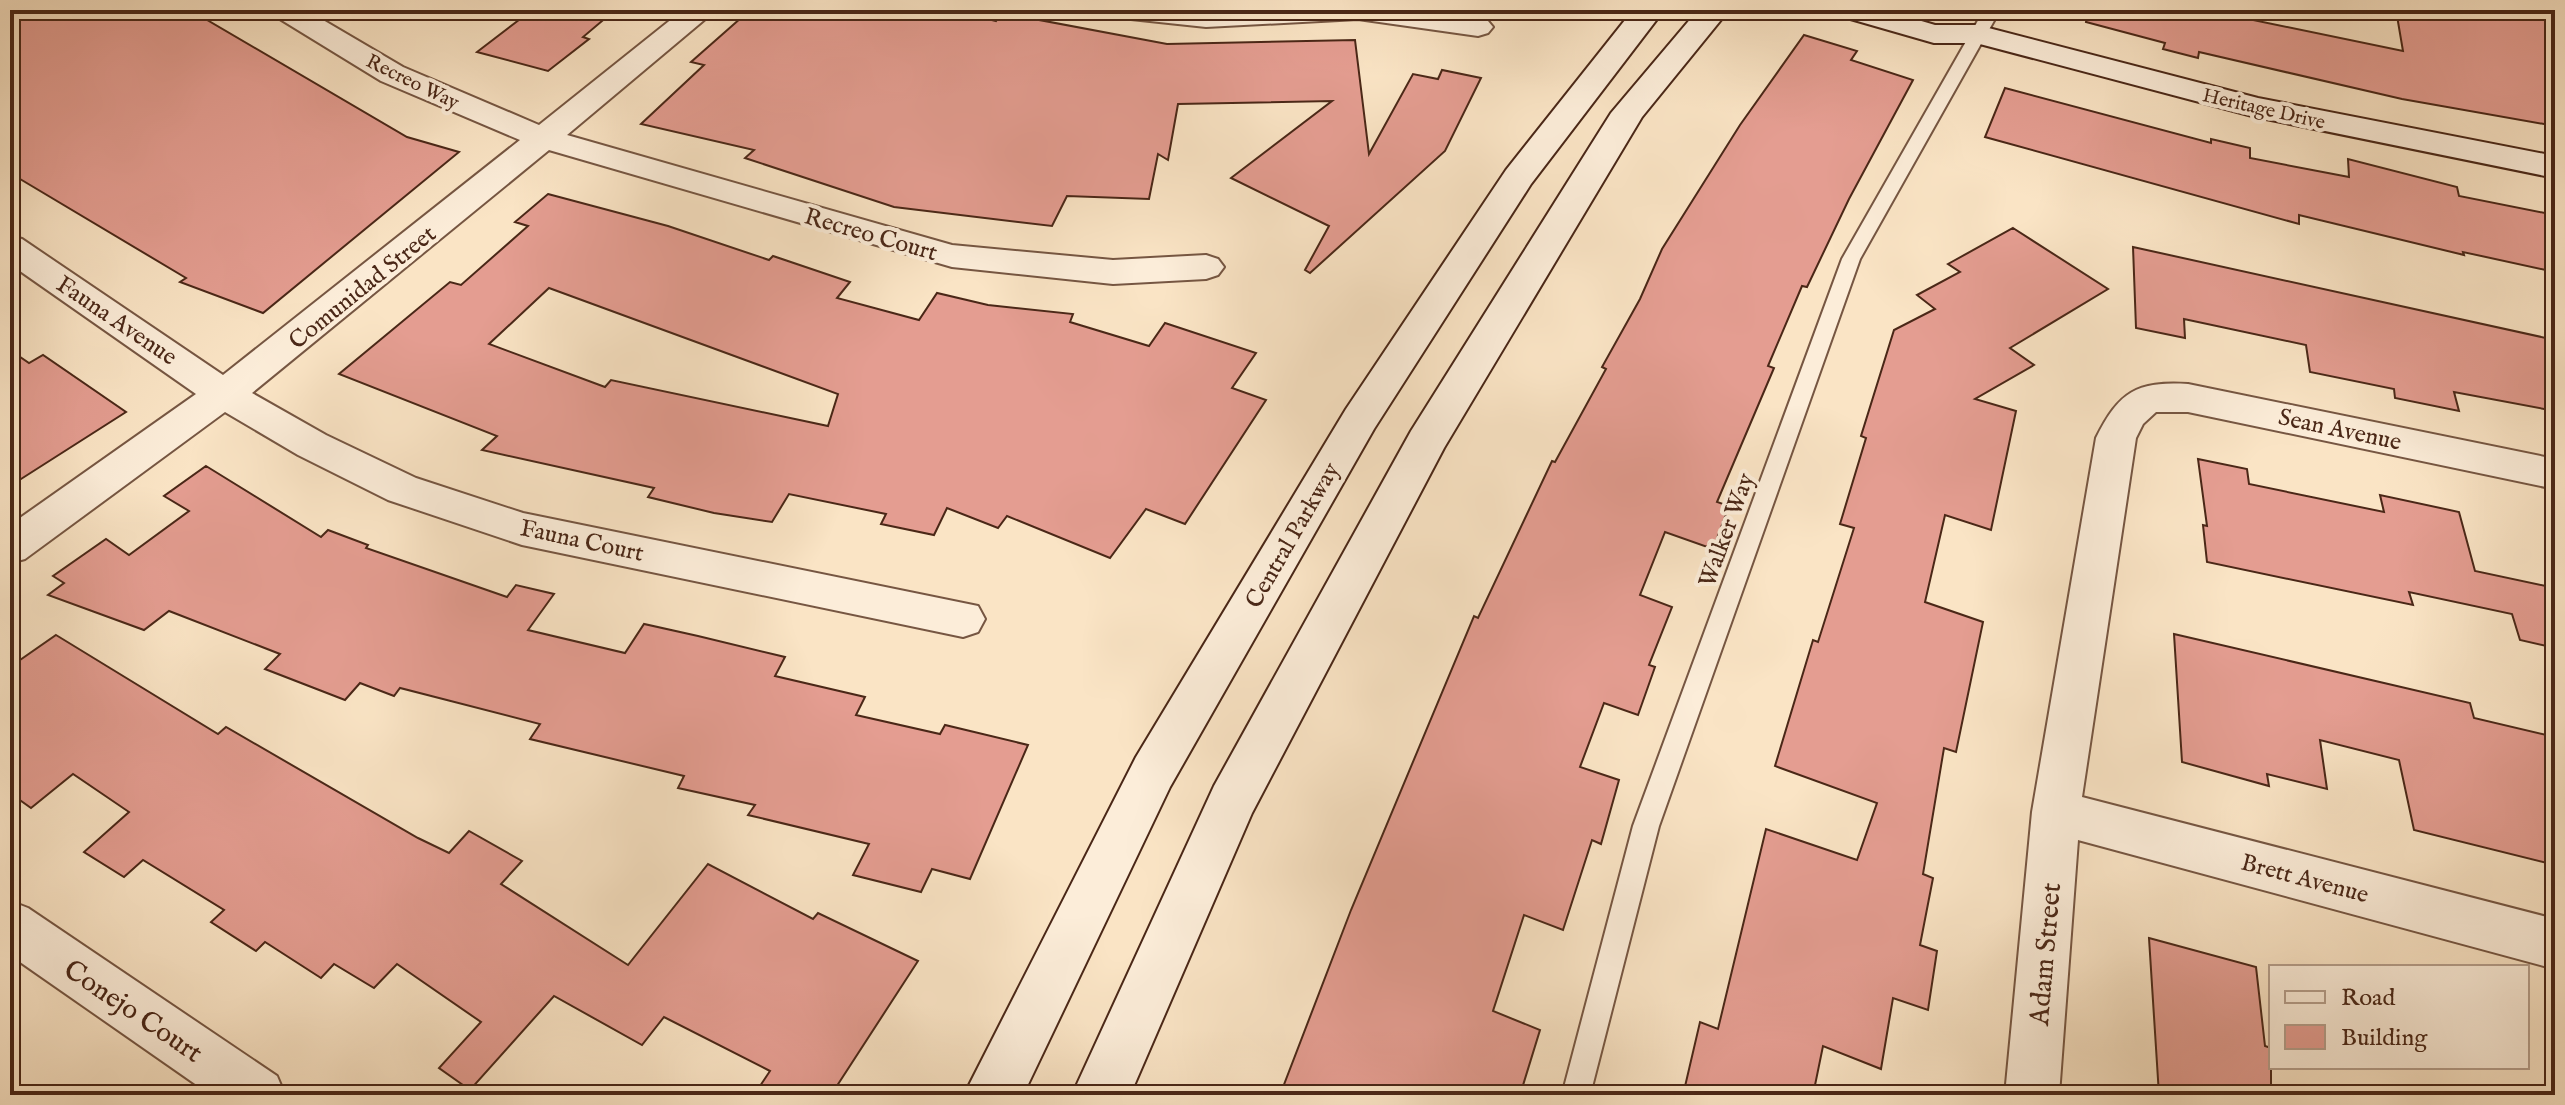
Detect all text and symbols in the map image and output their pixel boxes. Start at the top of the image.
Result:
street label: Recreo Way [362,49,463,116]
street label: Heritage Drive [2200,83,2327,136]
street label: Recreo Court [800,202,941,269]
street label: Comunidad Street [283,219,443,357]
street label: Fauna Avenue [50,269,183,373]
street label: Sean Avenue [2275,402,2404,459]
street label: Central Parkway [1239,457,1348,614]
street label: Walker Way [1692,469,1762,592]
street label: Fauna Court [517,513,646,570]
street label: Brett Avenue [2237,848,2372,911]
street label: Adam Street [2023,881,2070,1028]
street label: Conejo Court [56,953,209,1072]
legend [2269,965,2529,1069]
text: Road [2341,983,2395,1014]
text: Building [2341,1023,2428,1054]

